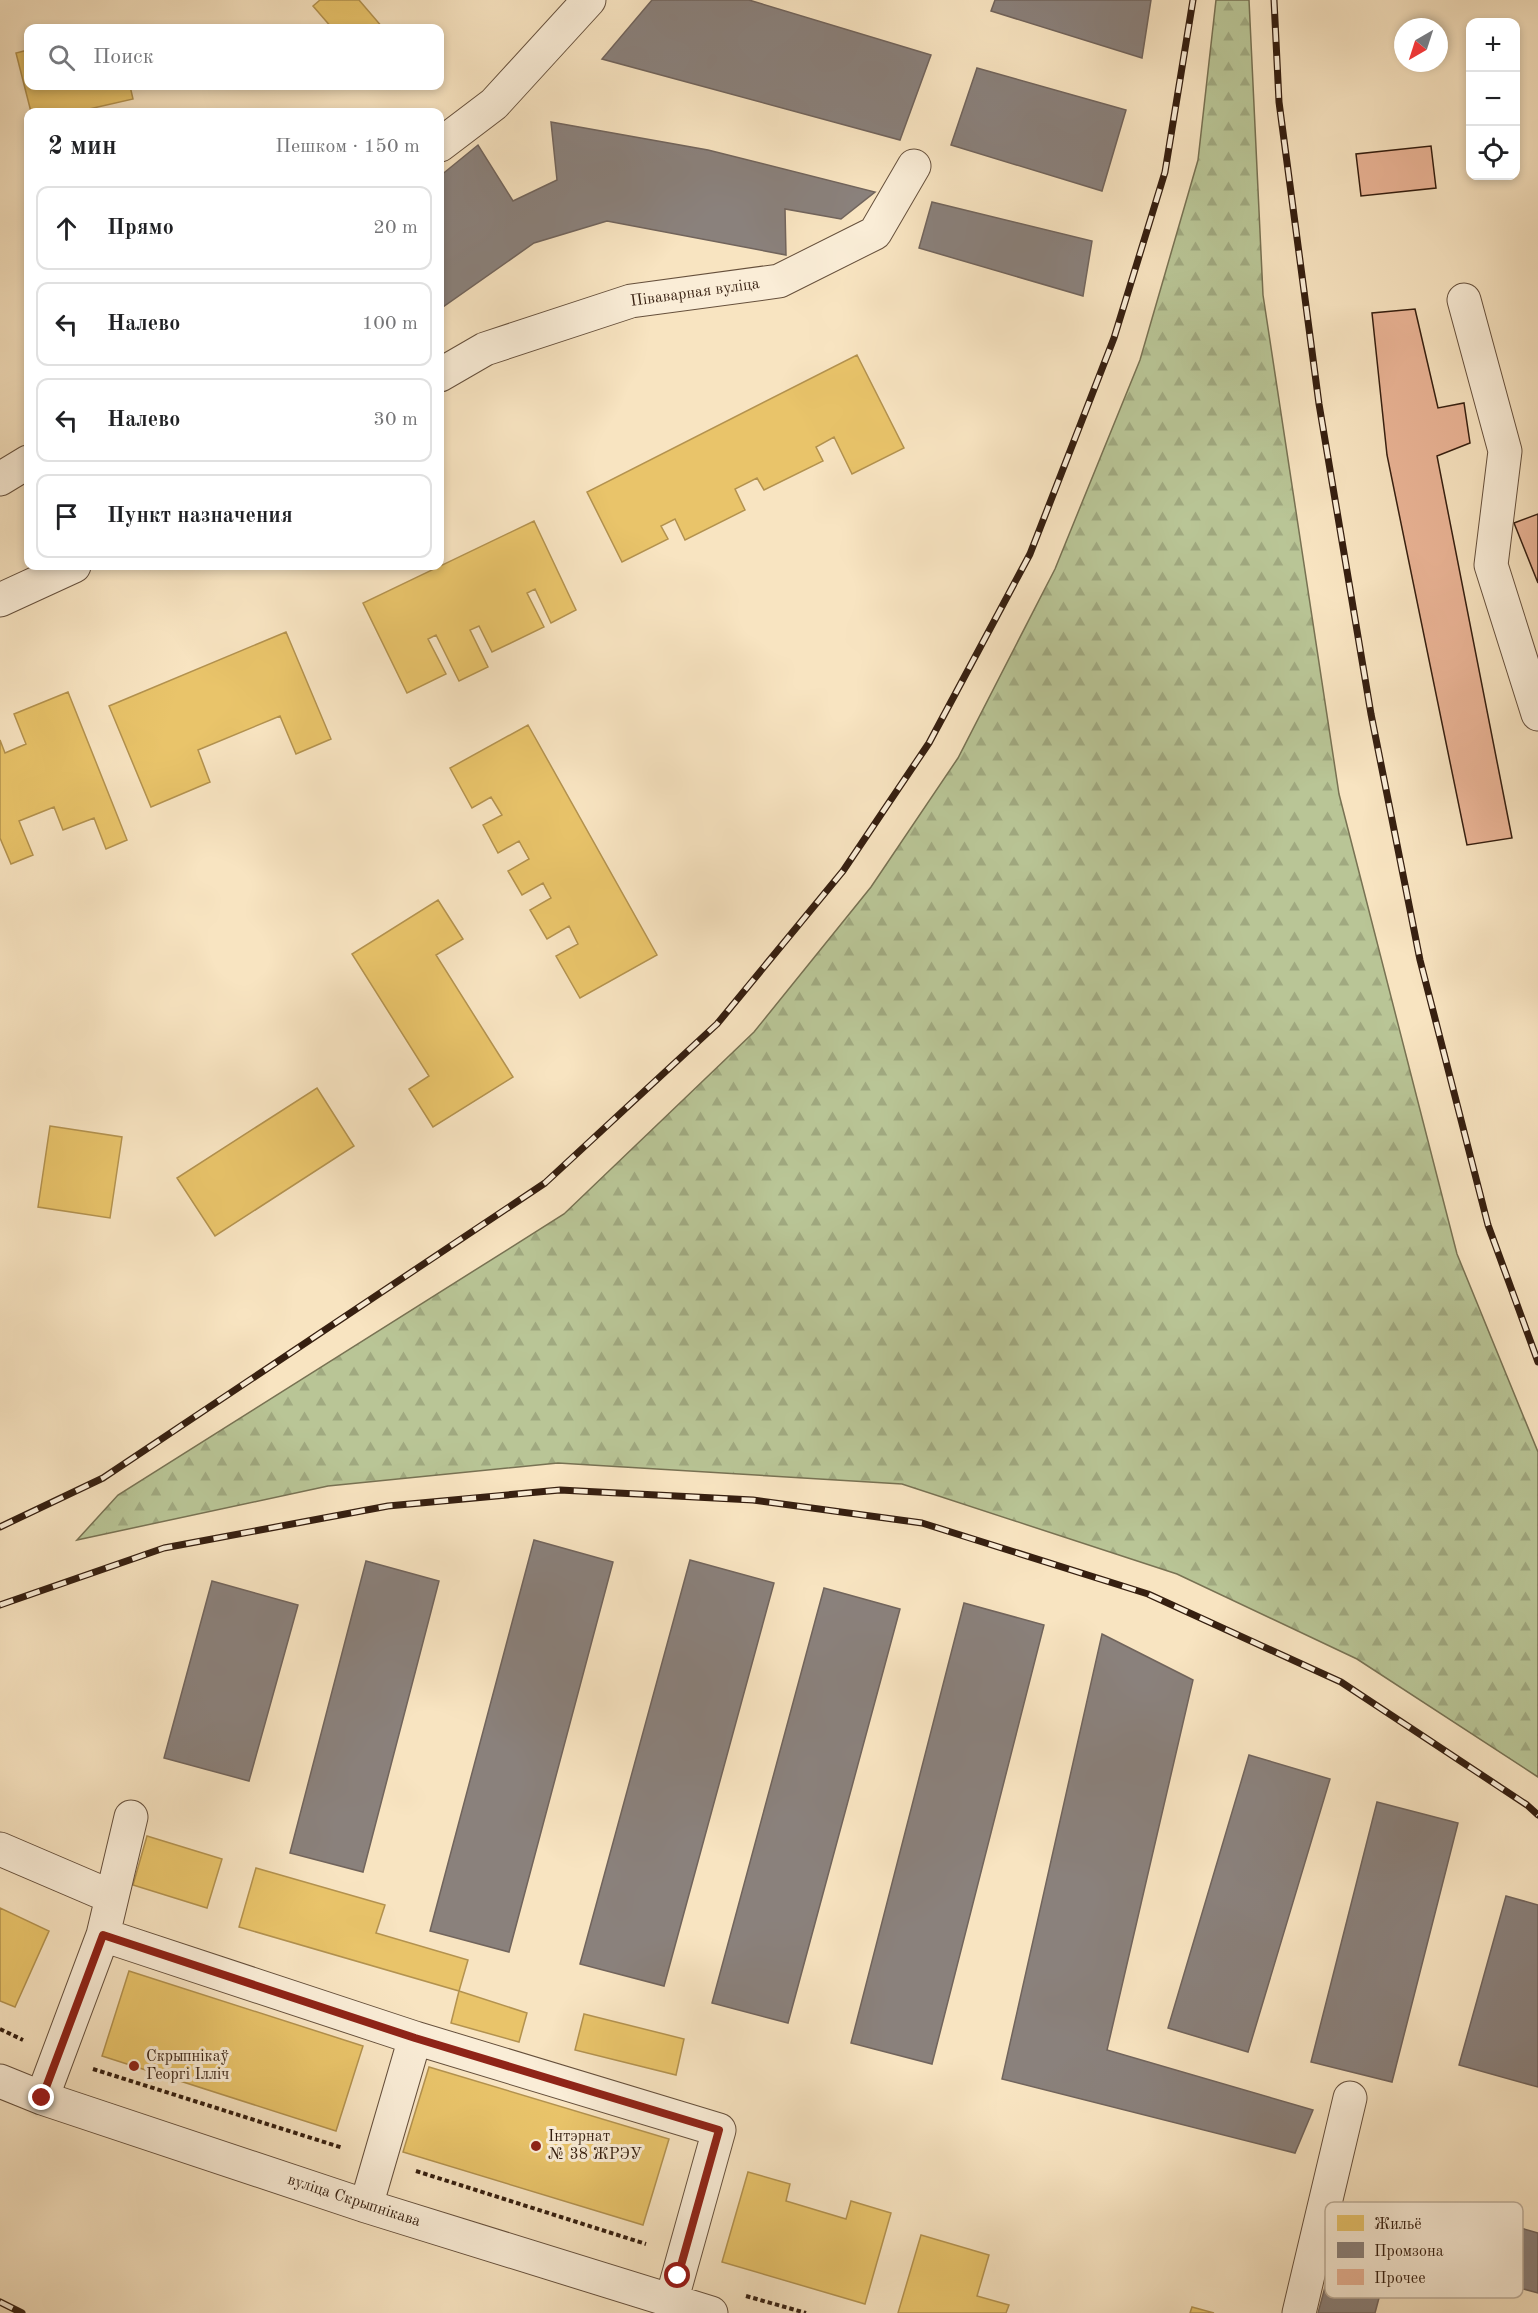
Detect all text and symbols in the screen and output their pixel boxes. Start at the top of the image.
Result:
north arrow [1394,18,1448,72]
map controls [1466,18,1520,180]
button: + [1466,18,1520,72]
search box [24,24,444,90]
icon: search [45,41,78,74]
text: Поиск [93,46,154,68]
button: − [1466,72,1520,126]
button: locate [1466,126,1520,180]
text: 2 мин [48,134,117,160]
text: Пешком · 150 m [275,137,420,157]
icon: ahead [50,212,83,245]
text: Прямо [107,217,174,239]
text: 20 m [373,218,418,238]
street label: Піваварная вуліца [629,276,761,310]
icon: left [50,308,83,341]
text: Налево [107,313,180,335]
text: 100 m [362,314,418,334]
icon: left [50,404,83,437]
text: Налево [107,409,180,431]
text: 30 m [373,410,418,430]
icon: arrive [50,500,83,533]
text: Пункт назначения [107,505,293,527]
place label: Скрыпнікаў Георгі Ілліч [146,2049,230,2083]
marker: Скрыпнікаў Георгі Ілліч [127,2059,141,2073]
route end [28,2084,54,2110]
place label: Інтэрнат № 38 ЖРЭУ [548,2129,642,2163]
marker: Інтэрнат № 38 ЖРЭУ [529,2139,543,2153]
street label: вуліца Скрыпнікава [285,2172,423,2230]
legend [1325,2202,1523,2298]
text: Жильё [1374,2217,1422,2233]
text: Промзона [1374,2244,1444,2260]
route start [664,2262,690,2288]
text: Прочее [1374,2271,1426,2287]

